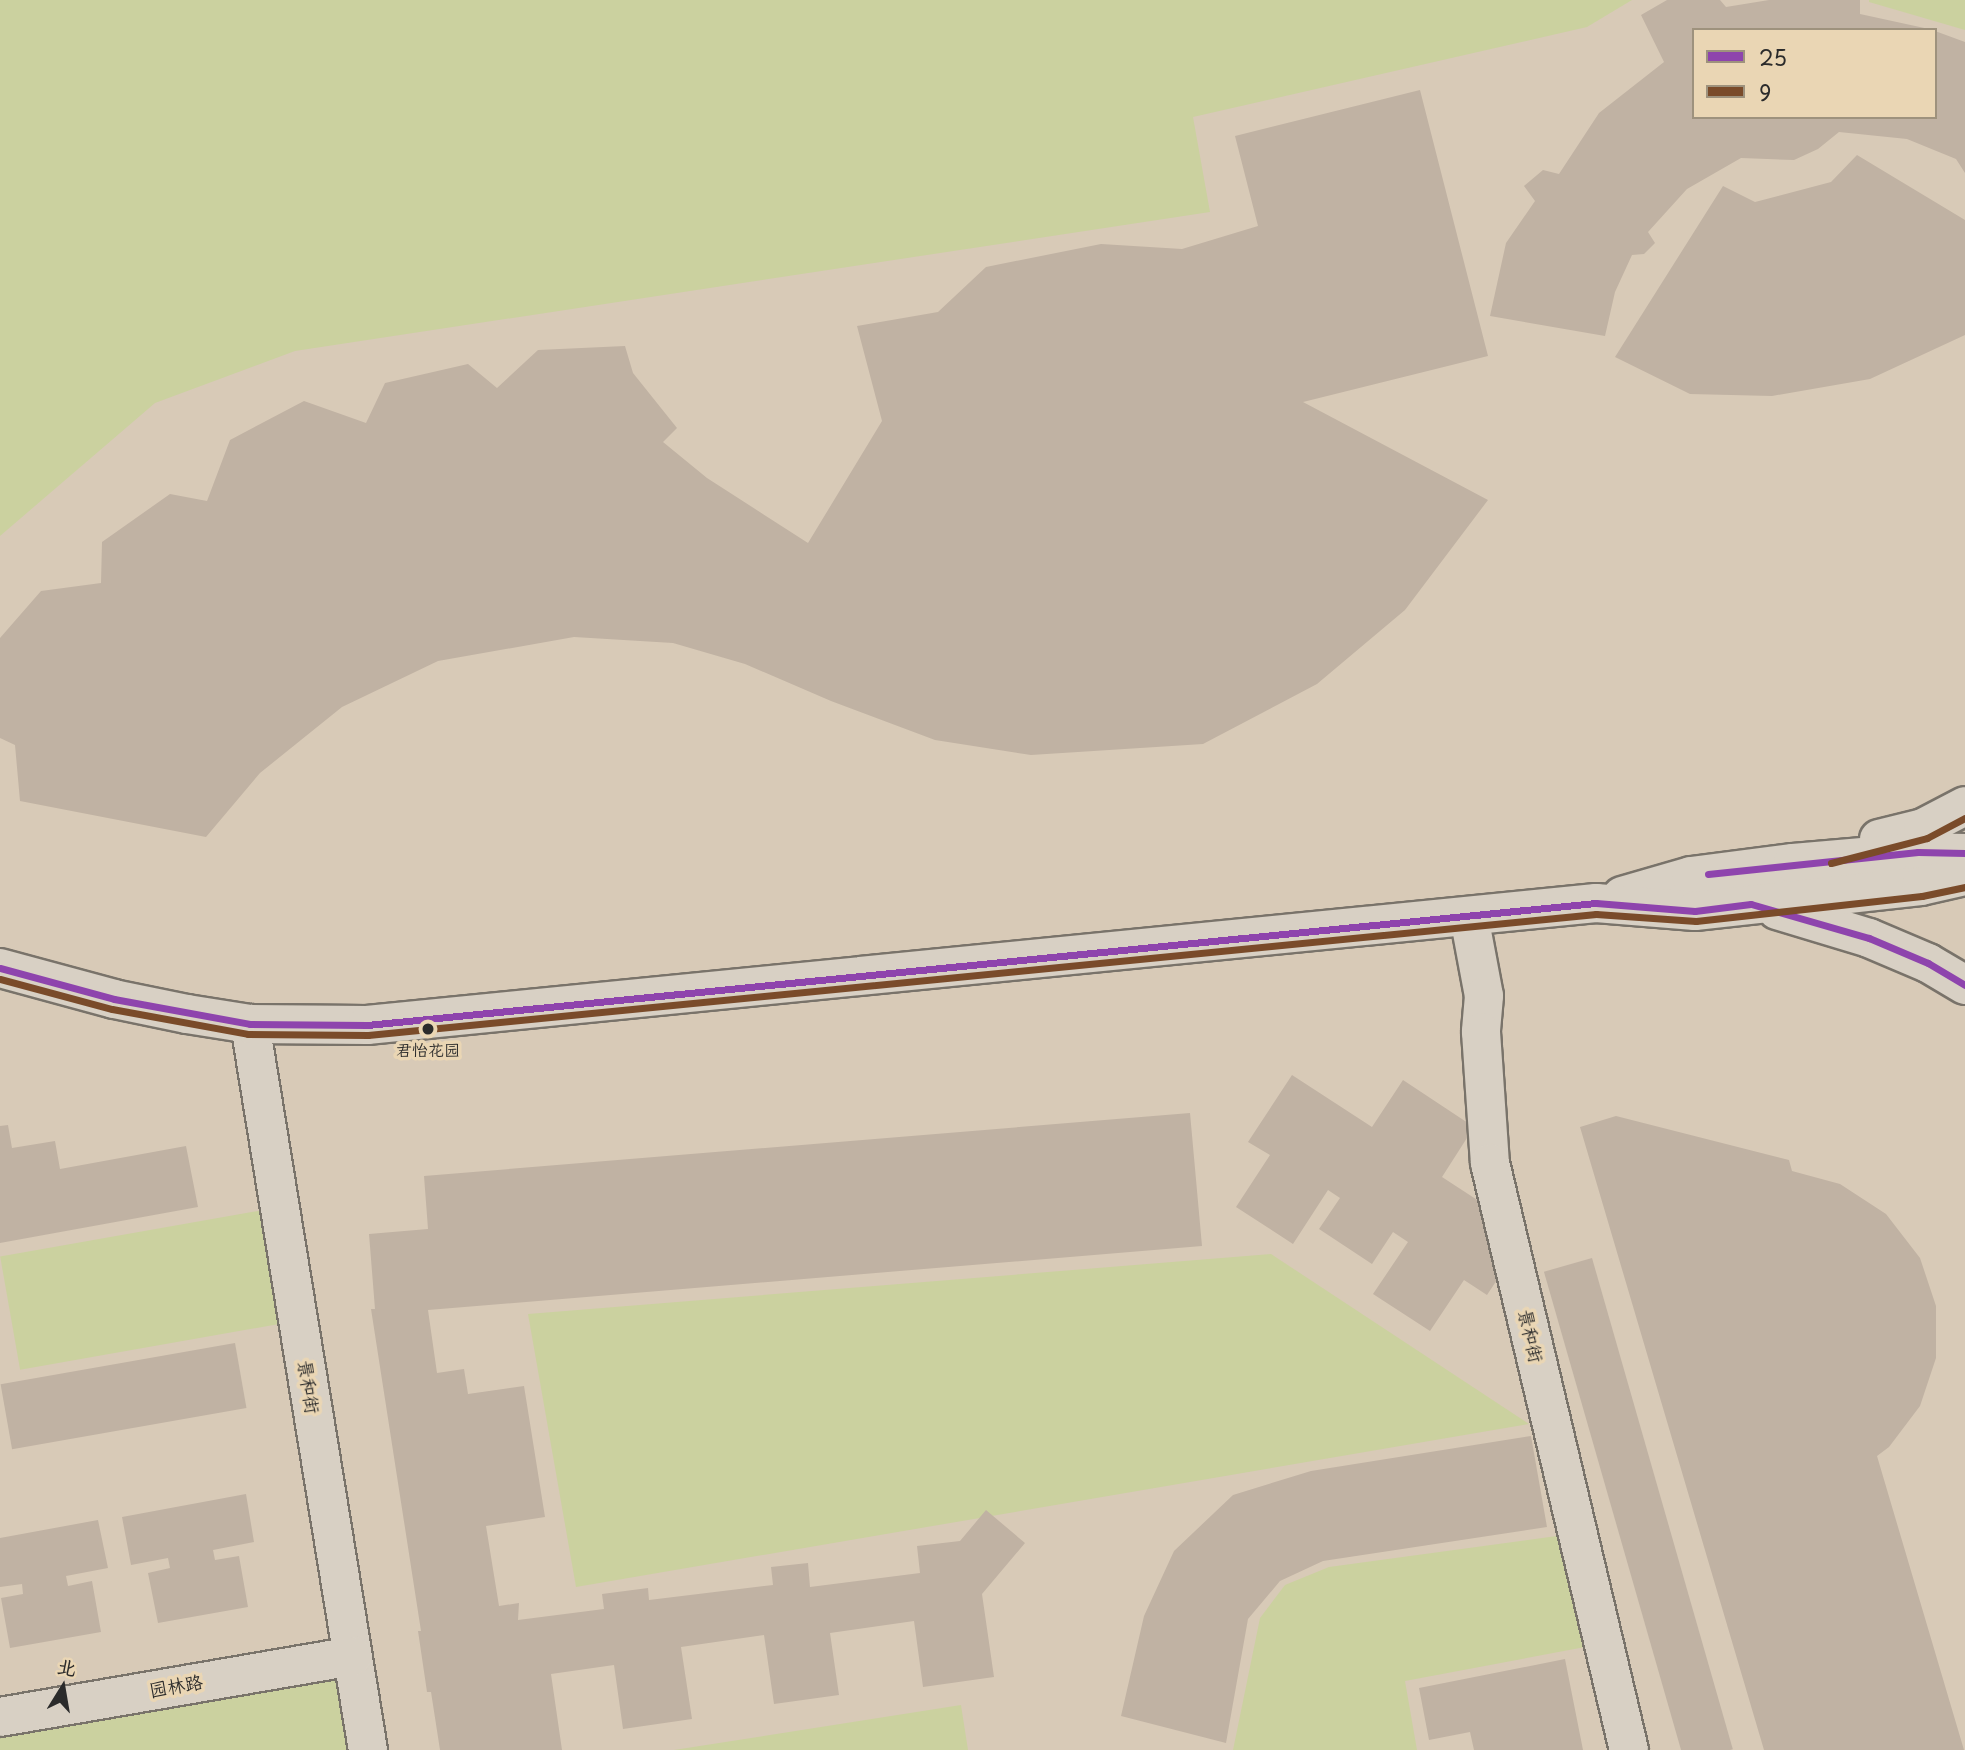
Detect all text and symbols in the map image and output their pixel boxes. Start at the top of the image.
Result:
legend [1692,28,1937,119]
text: 25 [1759,41,1787,73]
text: 9 [1759,76,1771,108]
marker: 君怡花园 [421,1022,435,1036]
place label: 君怡花园 [396,1039,460,1059]
street label: 景和街 [1514,1307,1548,1365]
street label: 景和街 [294,1359,324,1415]
text: 北 [55,1651,79,1682]
north arrow [28,1652,98,1722]
street label: 园林路 [148,1671,204,1701]

